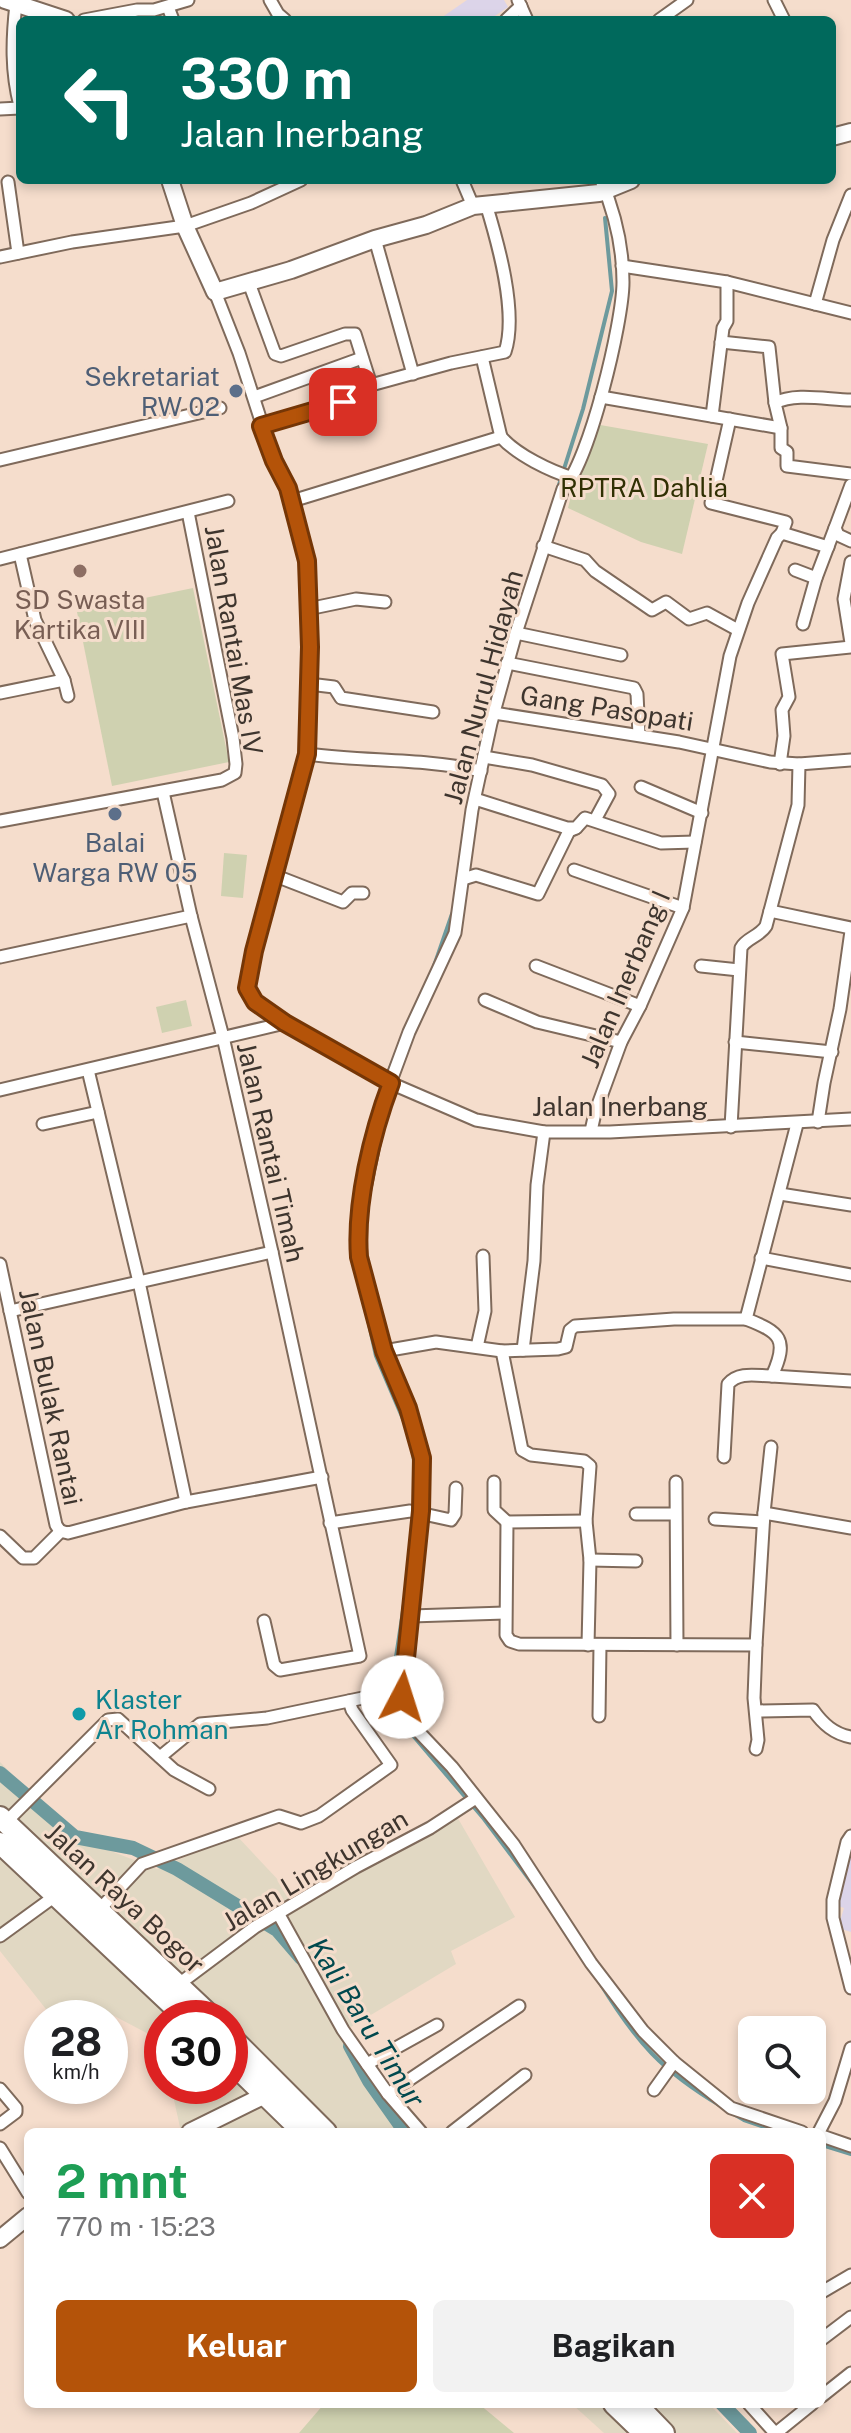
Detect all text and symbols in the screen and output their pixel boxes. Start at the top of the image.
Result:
text: 330 m [180,46,353,112]
icon: left [48,48,152,152]
text: Jalan Inerbang [180,113,424,155]
place label: Sekretariat RW 02 [84,361,220,422]
pin [309,368,377,436]
icon: arrive [321,380,365,424]
marker: Sekretariat RW 02 [227,382,245,400]
park label: RPTRA Dahlia [560,472,728,503]
street label: Jalan Rantai Mas IV [199,523,269,757]
marker: SD Swasta Kartika VIII [71,562,89,580]
street label: Jalan Nurul Hidayah [437,566,529,808]
place label: SD Swasta Kartika VIII [14,584,146,645]
street label: Gang Pasopati [518,679,696,737]
marker: Balai Warga RW 05 [106,805,124,823]
place label: Balai Warga RW 05 [33,827,197,888]
street label: Jalan Inerbang I [574,886,676,1072]
street label: Jalan Rantai Timah [231,1039,311,1265]
street label: Jalan Inerbang [532,1091,708,1122]
street label: Jalan Bulak Rantai [13,1286,89,1508]
position arrow [360,1655,444,1739]
place label: Klaster Ar Rohman [95,1684,229,1745]
marker: Klaster Ar Rohman [70,1705,88,1723]
street label: Jalan Lingkungan [217,1803,413,1937]
street label: Jalan Raya Bogor [39,1816,211,1980]
water label: Kali Baru Timur [302,1931,433,2113]
speed limit sign: 30 [144,2000,248,2104]
map controls [738,2016,826,2104]
button: search [738,2016,826,2104]
text: 28 [50,2018,102,2065]
text: km/h [52,2060,100,2084]
text: 2 mnt [56,2152,188,2209]
button: close [710,2154,794,2238]
text: 770 m · 15:23 [56,2211,216,2242]
button: Keluar [56,2300,417,2392]
button: Bagikan [433,2300,794,2392]

